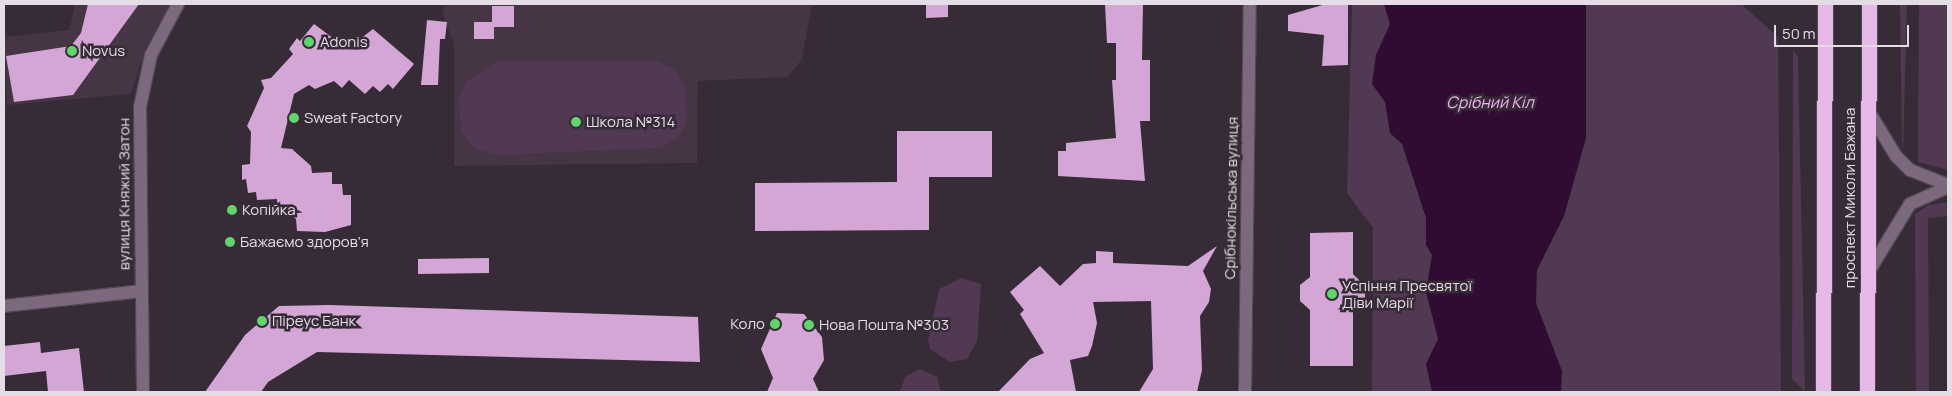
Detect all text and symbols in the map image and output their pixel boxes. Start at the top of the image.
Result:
scale bar [1777,15,1912,47]
text: 50 m [1782,23,1816,44]
place label: Adonis [320,33,368,51]
marker: Adonis [302,35,316,49]
place label: Novus [82,42,125,60]
marker: Novus [66,45,78,57]
water label: Срібний Кіл [1446,92,1534,112]
street label: проспект Миколи Бажана [1841,108,1859,288]
place label: Sweat Factory [304,109,402,127]
marker: Sweat Factory [288,112,300,124]
place label: Школа №314 [586,113,675,131]
marker: Школа №314 [570,116,582,128]
street label: Срібнокільська вулиця [1221,117,1241,279]
street label: вулиця Княжий Затон [115,118,133,270]
place label: Копійка [242,201,296,219]
marker: Копійка [226,204,238,216]
place label: Бажаємо здоров'я [240,233,369,251]
marker: Бажаємо здоров'я [224,236,236,248]
place label: Успіння Пресвятої Діви Марії [1342,276,1472,311]
marker: Успіння Пресвятої Діви Марії [1326,288,1338,300]
place label: Піреус Банк [272,312,356,330]
marker: Піреус Банк [256,315,268,327]
place label: Коло [730,315,765,333]
place label: Нова Пошта №303 [819,316,949,334]
marker: Коло [769,318,781,330]
marker: Нова Пошта №303 [803,319,815,331]

